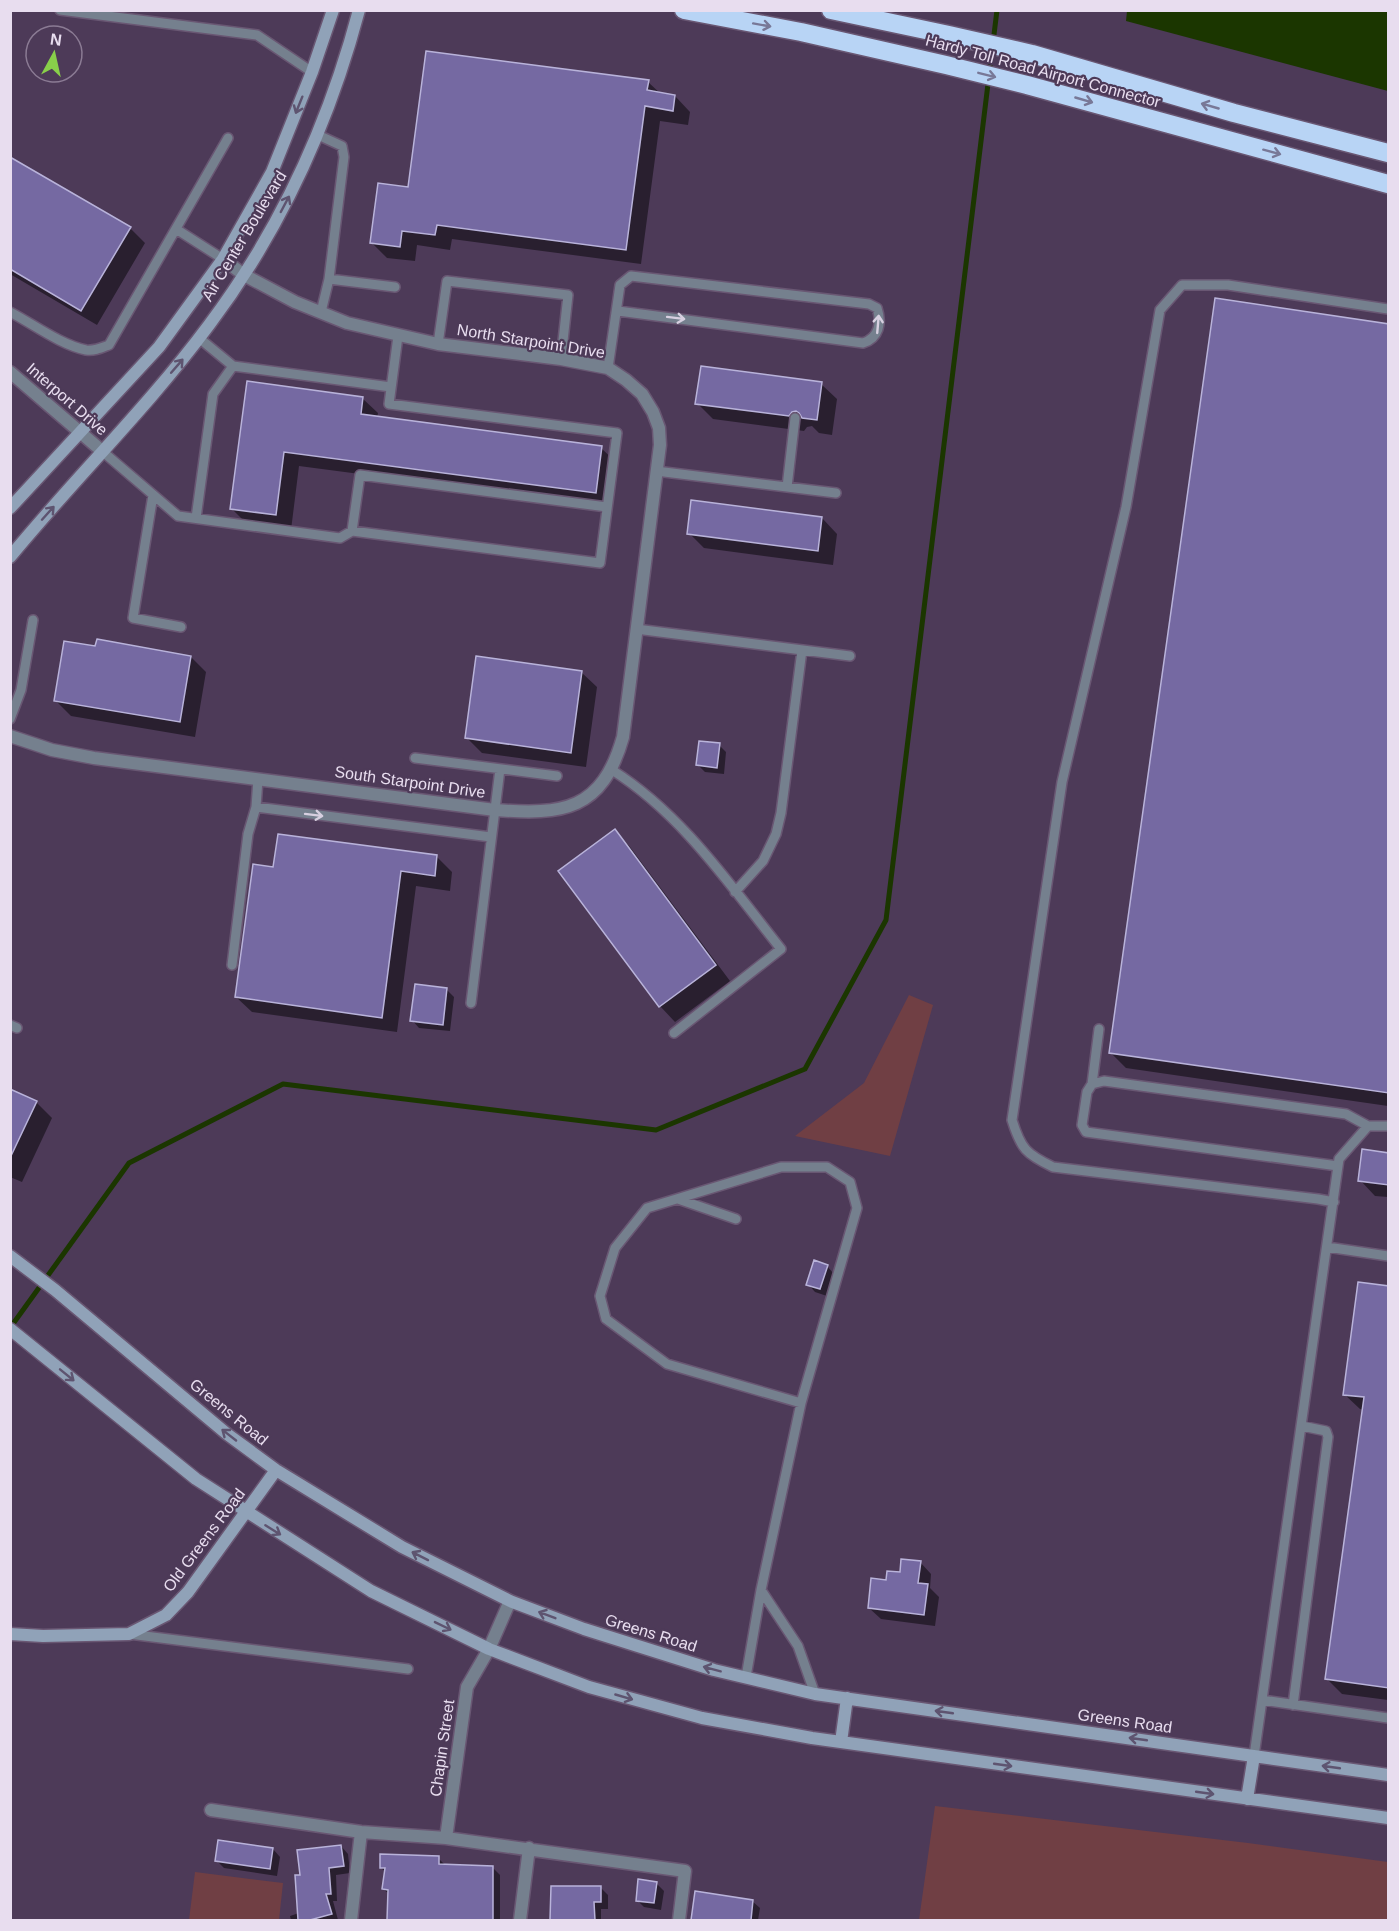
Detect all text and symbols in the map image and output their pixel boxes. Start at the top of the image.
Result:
one-way arrow [752,20,772,31]
north arrow [24,24,84,84]
text: N [49,30,63,49]
street label: Hardy Toll Road Airport Connector [924,31,1163,111]
one-way arrow [977,69,996,81]
one-way arrow [293,95,304,114]
one-way arrow [1074,95,1093,107]
one-way arrow [1201,100,1220,111]
one-way arrow [1262,147,1281,158]
street label: Air Center Boulevard [198,168,290,304]
one-way arrow [279,196,291,213]
one-way arrow [665,313,685,324]
one-way arrow [873,314,884,334]
street label: North Starpoint Drive [456,321,606,361]
street label: Interport Drive [23,359,111,439]
one-way arrow [170,359,184,374]
one-way arrow [41,505,55,520]
street label: South Starpoint Drive [334,763,487,801]
one-way arrow [303,809,323,820]
one-way arrow [59,1369,75,1382]
street label: Greens Road [187,1375,271,1449]
one-way arrow [221,1428,237,1441]
street label: Old Greens Road [160,1485,248,1595]
one-way arrow [265,1524,281,1536]
one-way arrow [412,1550,430,1561]
one-way arrow [538,1609,557,1620]
street label: Greens Road [603,1611,699,1655]
one-way arrow [433,1621,451,1633]
one-way arrow [703,1662,722,1674]
one-way arrow [614,1691,633,1703]
street label: Chapin Street [427,1698,457,1798]
one-way arrow [935,1706,955,1717]
street label: Greens Road [1077,1706,1173,1736]
one-way arrow [1128,1734,1148,1745]
one-way arrow [992,1759,1012,1770]
one-way arrow [1321,1761,1341,1772]
one-way arrow [1195,1787,1214,1798]

